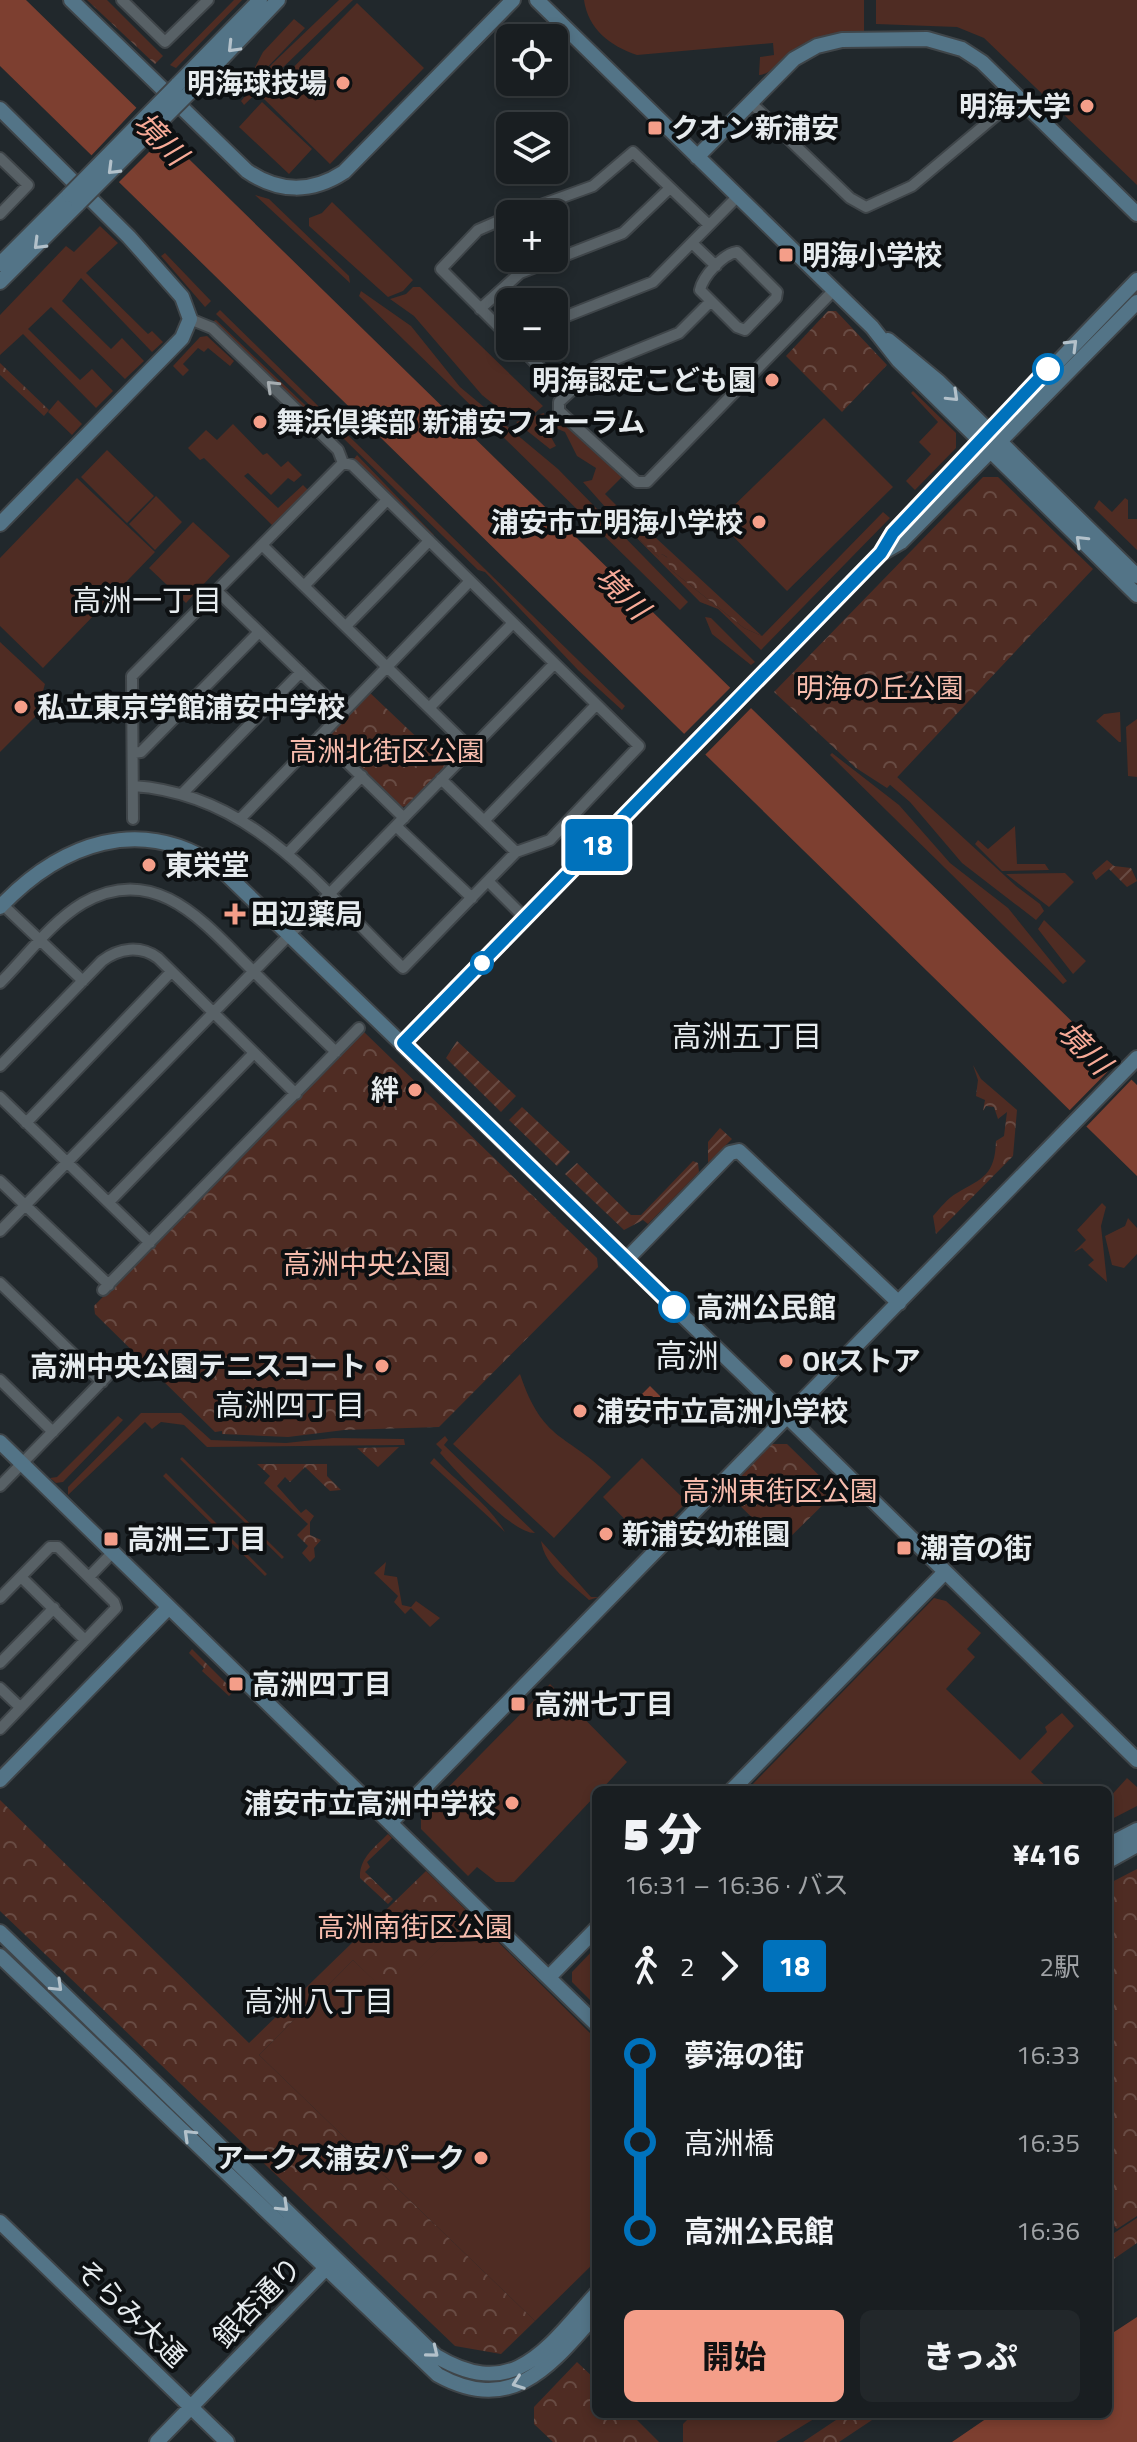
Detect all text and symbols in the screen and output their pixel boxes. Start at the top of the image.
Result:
map controls [496,24,568,360]
button: locate [496,24,568,96]
one-way arrow [228,38,242,52]
place label: 明海球技場 [187,61,327,104]
marker: 明海球技場 [334,74,352,92]
place label: 明海大学 [959,84,1071,127]
marker: 明海大学 [1078,97,1096,115]
water label: 境川 [123,101,200,178]
place label: クオン新浦安 [671,106,839,149]
button: layers [496,112,568,184]
marker: クオン新浦安 [646,119,664,137]
one-way arrow [108,160,122,174]
button: + [496,200,568,272]
place label: 明海小学校 [802,233,942,276]
one-way arrow [34,235,49,249]
marker: 明海小学校 [777,246,795,264]
button: − [496,288,568,360]
one-way arrow [1063,340,1077,354]
unlabelled marker [1033,354,1063,384]
place label: 明海認定こども園 [532,358,756,401]
marker: 明海認定こども園 [763,371,781,389]
one-way arrow [267,381,281,395]
one-way arrow [944,387,958,401]
place label: 舞浜倶楽部 新浦安フォーラム [276,400,645,443]
marker: 舞浜倶楽部 新浦安フォーラム [251,413,269,431]
place label: 浦安市立明海小学校 [491,500,743,543]
marker: 浦安市立明海小学校 [750,513,768,531]
one-way arrow [1076,536,1090,550]
water label: 境川 [585,555,662,632]
district label: 高洲一丁目 [72,577,222,623]
park label: 明海の丘公園 [796,666,964,709]
place label: 私立東京学館浦安中学校 [37,685,345,728]
marker: 私立東京学館浦安中学校 [12,698,30,716]
park label: 高洲北街区公園 [289,729,485,772]
line badge: 18 [561,819,633,871]
text: 18 [581,823,613,866]
place label: 東栄堂 [165,843,249,886]
marker: 東栄堂 [140,856,158,874]
place label: 田辺薬局 [251,892,363,935]
marker: 田辺薬局 [226,905,244,923]
unlabelled marker [471,952,493,974]
water label: 境川 [1047,1010,1124,1087]
district label: 高洲五丁目 [672,1013,822,1059]
place label: 絆 [371,1068,399,1111]
marker: 絆 [406,1081,424,1099]
park label: 高洲中央公園 [283,1242,451,1285]
place label: 高洲公民館 [696,1285,836,1328]
marker: 高洲公民館 [659,1292,689,1322]
district label: 高洲 [655,1331,719,1379]
place label: OKストア [802,1339,921,1382]
place label: 高洲中央公園テニスコート [30,1344,366,1387]
marker: OKストア [777,1352,795,1370]
marker: 高洲中央公園テニスコート [373,1357,391,1375]
district label: 高洲四丁目 [215,1382,365,1428]
place label: 浦安市立高洲小学校 [596,1389,848,1432]
marker: 浦安市立高洲小学校 [571,1402,589,1420]
park label: 高洲東街区公園 [682,1469,878,1512]
place label: 新浦安幼稚園 [622,1512,790,1555]
place label: 高洲三丁目 [127,1517,267,1560]
marker: 新浦安幼稚園 [597,1525,615,1543]
place label: 潮音の街 [920,1526,1032,1569]
marker: 高洲三丁目 [102,1530,120,1548]
marker: 潮音の街 [895,1539,913,1557]
place label: 高洲四丁目 [252,1662,392,1705]
marker: 高洲四丁目 [227,1675,245,1693]
place label: 高洲七丁目 [534,1682,674,1725]
marker: 高洲七丁目 [509,1695,527,1713]
place label: 浦安市立高洲中学校 [244,1781,496,1824]
marker: 浦安市立高洲中学校 [503,1794,521,1812]
text: 5 分 [624,1800,702,1867]
text: ¥416 [1013,1831,1080,1877]
text: 16:31 – 16:36 · バス [624,1865,849,1904]
park label: 高洲南街区公園 [317,1905,513,1948]
icon: walk [624,1944,668,1988]
icon: forward [707,1944,751,1988]
text: 18 [779,1944,810,1987]
text: 2 [680,1947,695,1986]
text: 2駅 [1039,1947,1080,1986]
one-way arrow [48,1977,62,1991]
district label: 高洲八丁目 [244,1978,394,2024]
text: 夢海の街 [684,2032,804,2078]
text: 16:33 [1016,2035,1080,2074]
text: 高洲橋 [684,2120,774,2166]
text: 16:35 [1016,2123,1080,2162]
one-way arrow [184,2130,198,2145]
place label: アークス浦安パーク [216,2136,465,2179]
marker: アークス浦安パーク [472,2149,490,2167]
one-way arrow [274,2197,288,2211]
text: 高洲公民館 [684,2208,834,2254]
text: 16:36 [1016,2211,1080,2250]
street label: 銀杏通り [202,2246,311,2357]
street label: そらみ大通 [66,2249,197,2377]
button: 開始 [624,2310,844,2402]
button: きっぷ [860,2310,1080,2402]
one-way arrow [423,2342,438,2357]
one-way arrow [512,2374,526,2390]

